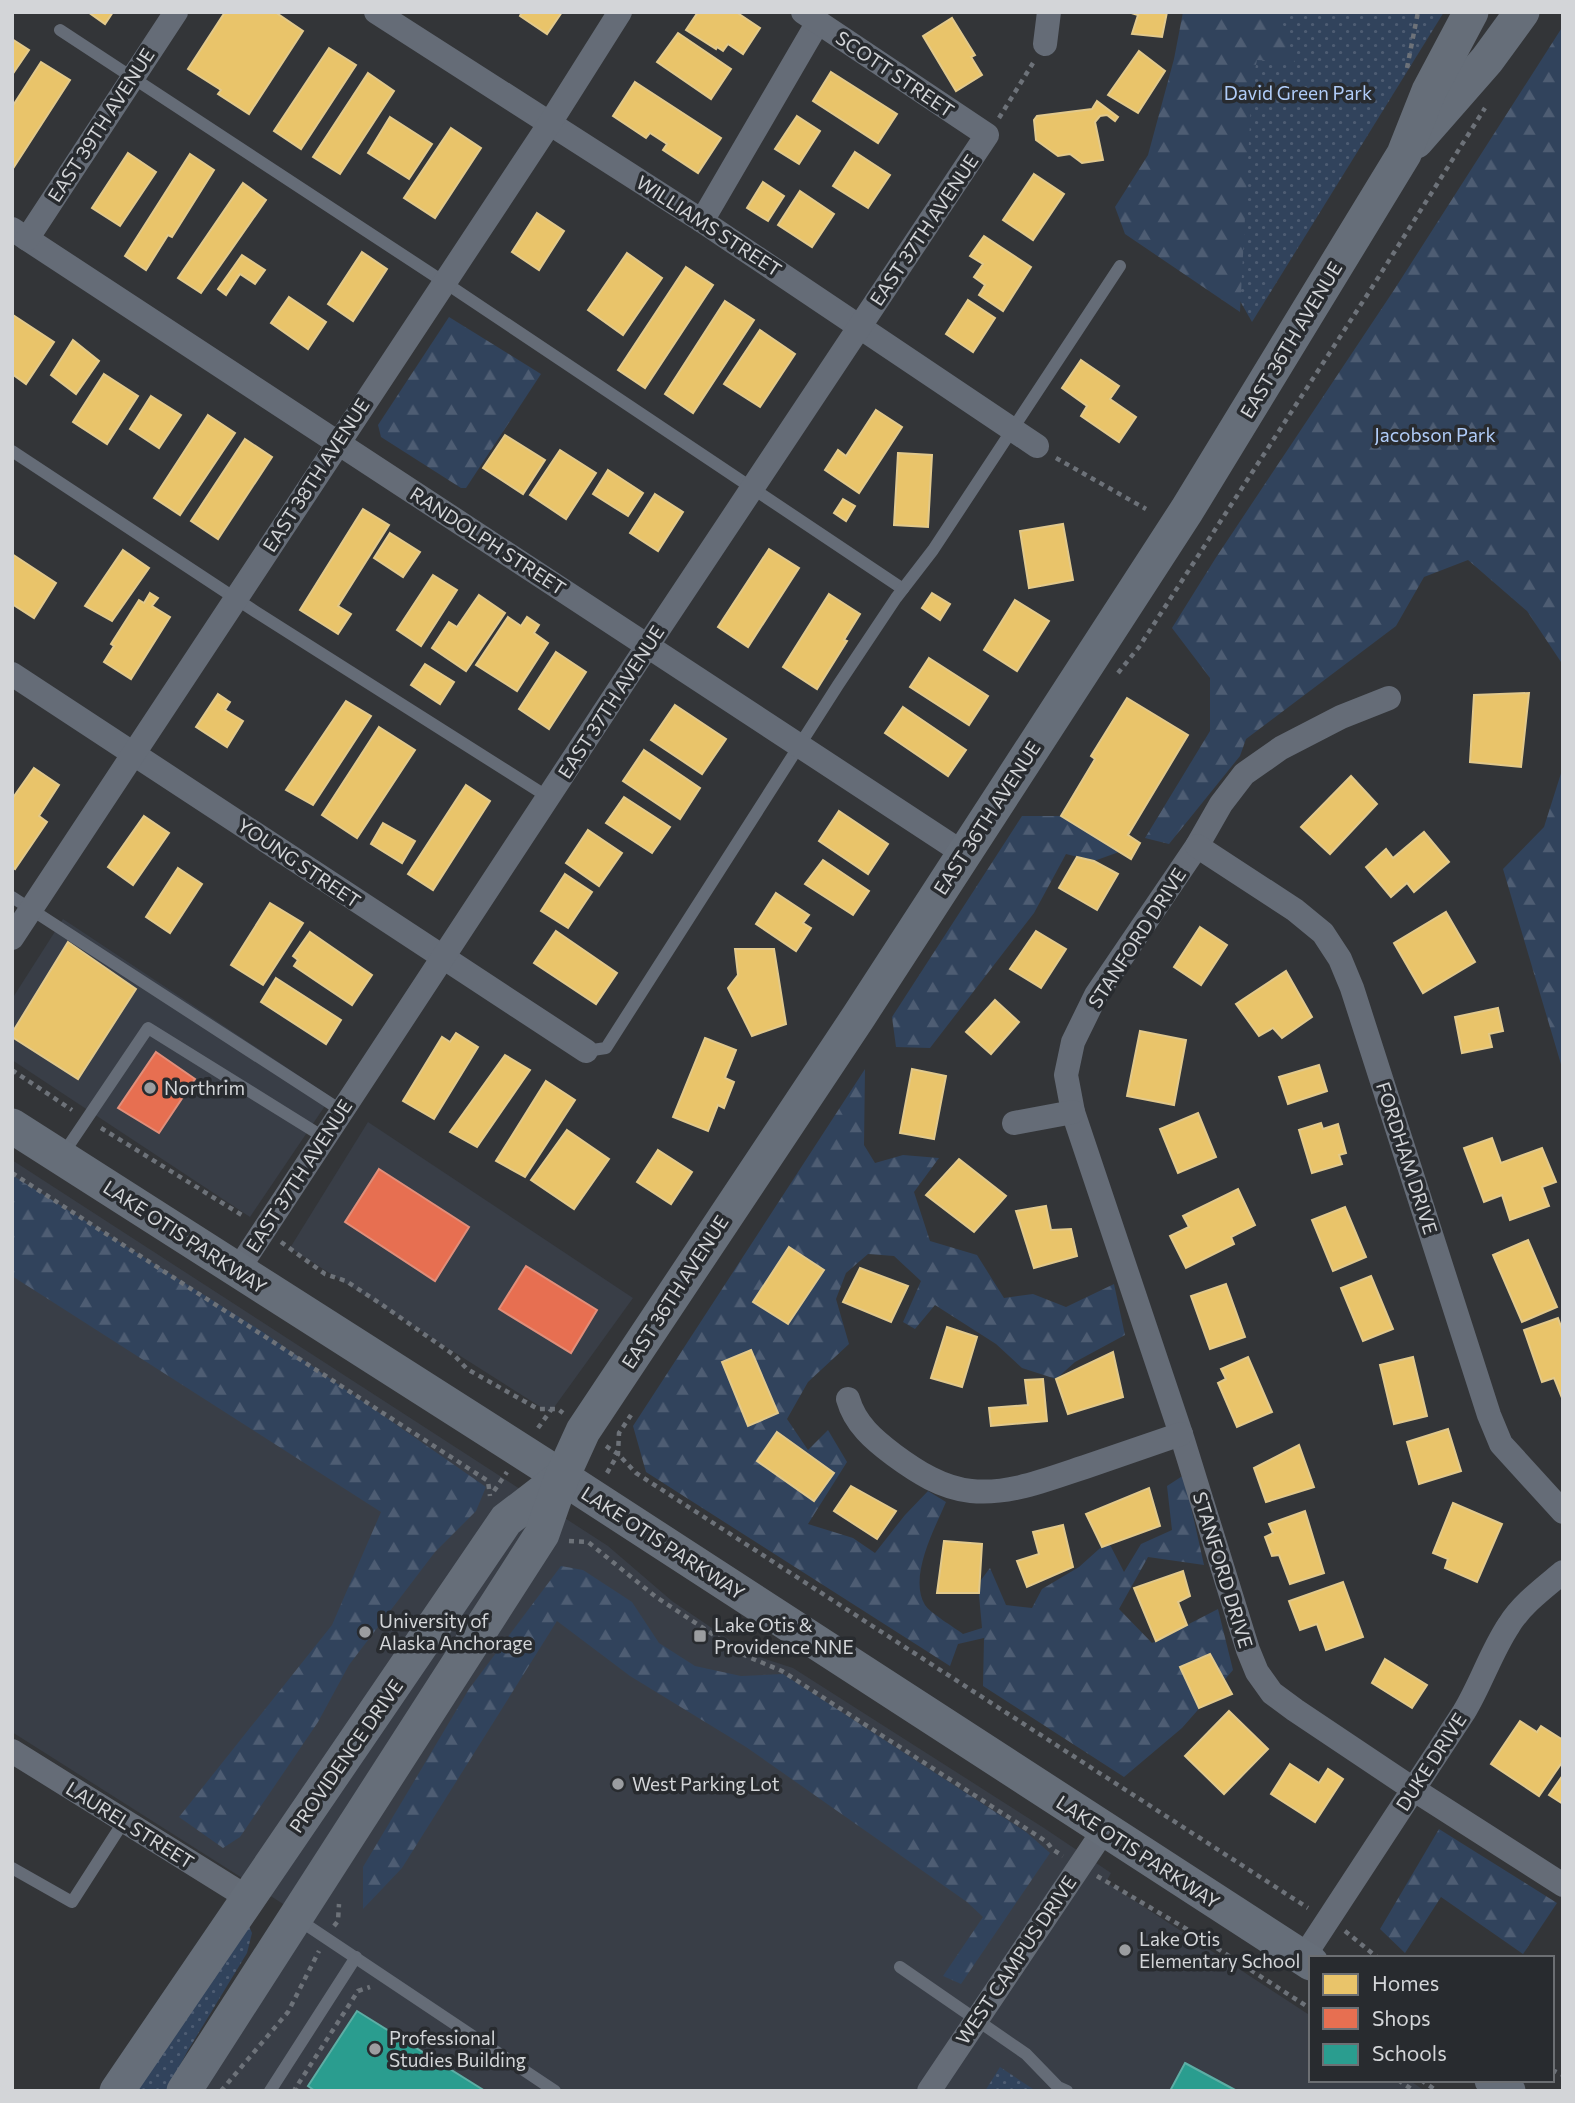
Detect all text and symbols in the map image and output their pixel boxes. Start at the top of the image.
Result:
street label: SCOTT STREET [832,26,959,122]
street label: EAST 39TH AVENUE [42,44,159,206]
park label: David Green Park [1224,81,1372,104]
street label: EAST 37TH AVENUE [864,150,983,310]
street label: WILLIAMS STREET [632,170,786,281]
street label: EAST 36TH AVENUE [1235,257,1346,422]
street label: EAST 38TH AVENUE [257,394,374,556]
park label: Jacobson Park [1374,423,1496,446]
street label: RANDOLPH STREET [406,482,570,599]
street label: EAST 37TH AVENUE [553,621,669,782]
street label: EAST 36TH AVENUE [928,737,1045,899]
street label: YOUNG STREET [233,813,365,912]
street label: STANFORD DRIVE [1083,864,1190,1012]
place label: Northrim [164,1076,245,1099]
street label: FORDHAM DRIVE [1372,1079,1443,1237]
marker: Northrim [142,1080,158,1096]
street label: EAST 37TH AVENUE [241,1095,357,1256]
street label: LAKE OTIS PARKWAY [99,1175,271,1298]
street label: EAST 36TH AVENUE [616,1211,733,1373]
street label: LAKE OTIS PARKWAY [577,1481,749,1604]
street label: STANFORD DRIVE [1189,1489,1258,1651]
place label: University of Alaska Anchorage [379,1609,533,1654]
place label: Lake Otis & Providence NNE [714,1613,854,1658]
marker: University of Alaska Anchorage [357,1624,373,1640]
marker: Lake Otis & Providence NNE [692,1628,708,1644]
street label: PROVIDENCE DRIVE [284,1675,407,1837]
street label: DUKE DRIVE [1390,1709,1471,1815]
place label: West Parking Lot [632,1772,780,1795]
street label: LAUREL STREET [62,1776,198,1873]
marker: West Parking Lot [610,1776,626,1792]
street label: LAKE OTIS PARKWAY [1052,1790,1224,1913]
street label: WEST CAMPUS DRIVE [951,1871,1081,2048]
place label: Lake Otis Elementary School [1139,1927,1300,1972]
marker: Lake Otis Elementary School [1117,1942,1133,1958]
legend [1309,1956,1554,2082]
text: Homes [1372,1970,1439,1995]
text: Shops [1372,2005,1431,2030]
place label: Professional Studies Building [389,2026,526,2071]
text: Schools [1372,2040,1447,2065]
marker: Professional Studies Building [367,2041,383,2057]

